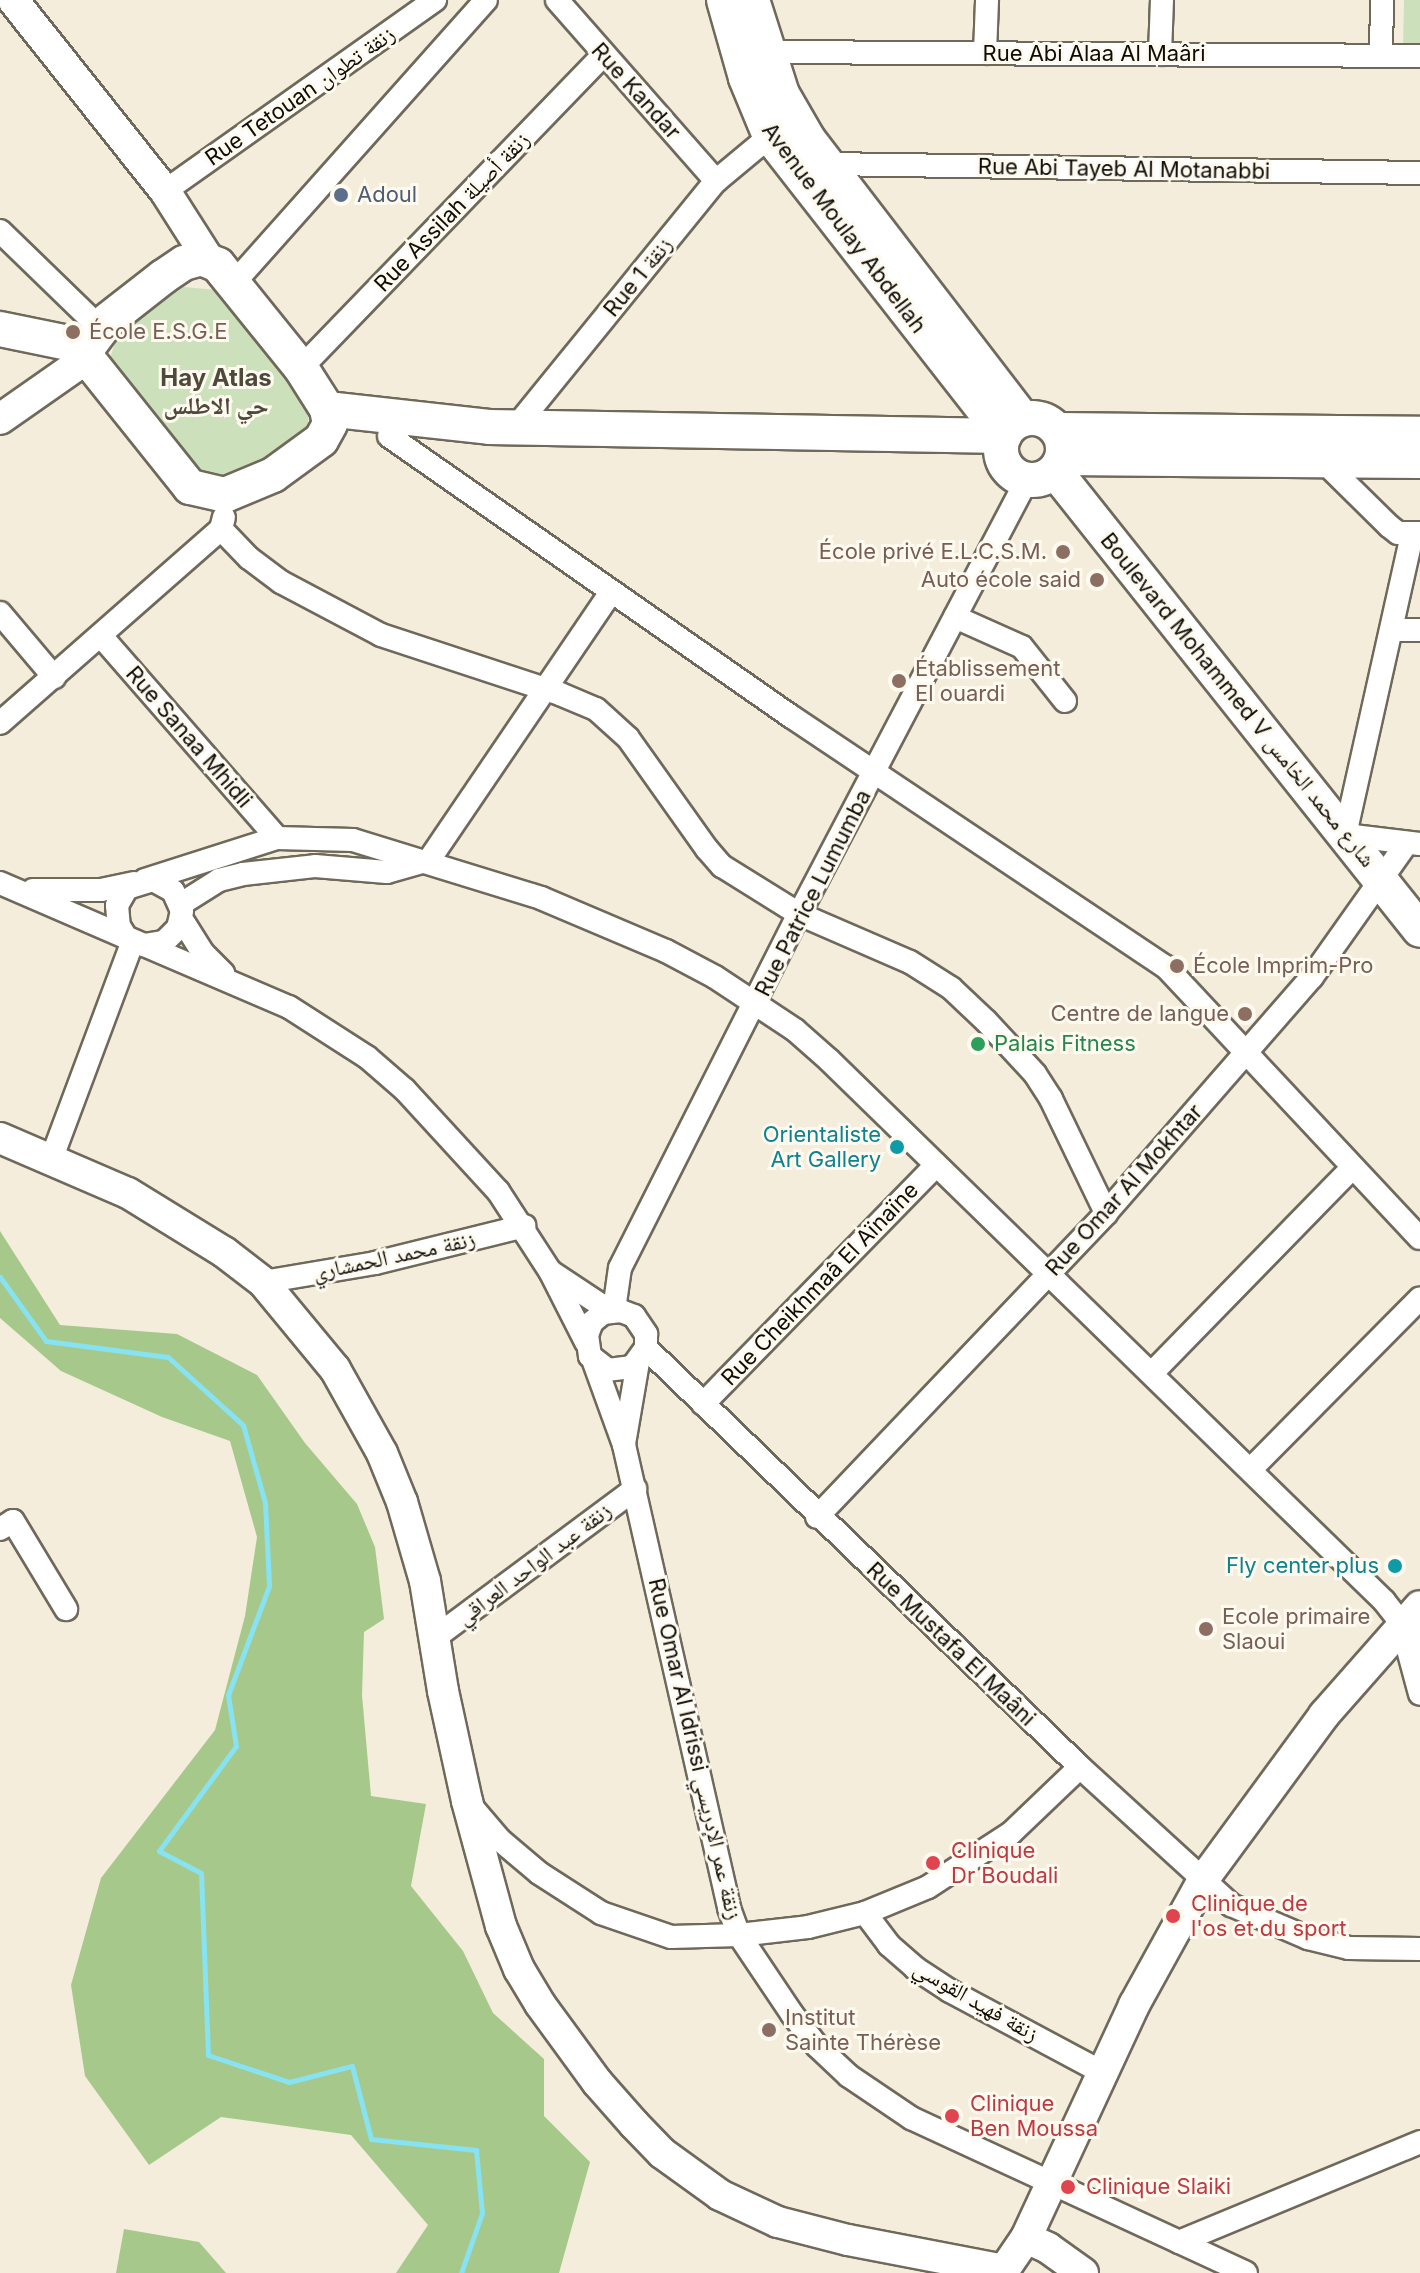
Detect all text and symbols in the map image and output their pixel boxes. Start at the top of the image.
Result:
street label: Rue Tetouan زنقة تطوان [200,21,400,171]
street label: Rue Kandar [586,37,686,145]
street label: Rue Abi Alaa Al Maâri [983,41,1205,67]
street label: Avenue Moulay Abdellah [756,118,932,338]
street label: Rue Assilah زنقة أصيلة [369,127,535,297]
street label: Rue Abi Tayeb Al Motanabbi [978,153,1270,185]
place label: Adoul [357,182,417,208]
marker: Adoul [332,186,350,204]
street label: Rue 1 زنقة [598,232,678,322]
place label: École E.S.G.E [89,319,227,345]
marker: École E.S.G.E [64,323,82,341]
district label: Hay Atlas حي الاطلس [160,364,272,420]
street label: Boulevard Mohammed V شارع محمد الخامس [1095,528,1381,872]
place label: École privé E.L.C.S.M. [819,539,1047,565]
marker: École privé E.L.C.S.M. [1054,543,1072,561]
place label: Auto école said [921,567,1081,593]
marker: Auto école said [1088,571,1106,589]
place label: Établissement El ouardi [915,655,1060,706]
street label: Rue Sanaa Mhidli [120,661,258,813]
marker: Établissement El ouardi [890,672,908,690]
street label: Rue Patrice Lumumba [749,785,877,1001]
place label: École Imprim-Pro [1193,953,1373,979]
marker: École Imprim-Pro [1168,957,1186,975]
place label: Centre de langue [1050,1001,1229,1027]
marker: Centre de langue [1236,1005,1254,1023]
place label: Palais Fitness [994,1031,1136,1057]
marker: Palais Fitness [969,1035,987,1053]
street label: Rue Omar Al Mokhtar [1040,1099,1208,1281]
place label: Orientaliste Art Gallery [763,1121,881,1172]
marker: Orientaliste Art Gallery [888,1138,906,1156]
street label: Rue Cheikhmaâ El Aïnaïne [716,1177,924,1391]
street label: زنقة محمد الحمشاري [310,1226,478,1286]
street label: زنقة عبد الواحد العراقي [451,1497,617,1631]
place label: Fly center plus [1226,1553,1379,1579]
street label: Rue Mustafa El Maâni [861,1557,1041,1731]
marker: Fly center plus [1386,1557,1404,1575]
street label: Rue Omar Al Idrissi زنقة عمر الإدريسي [643,1576,747,1922]
place label: Ecole primaire Slaoui [1222,1603,1370,1654]
marker: Ecole primaire Slaoui [1197,1620,1215,1638]
place label: Clinique Dr Boudali [951,1837,1058,1888]
marker: Clinique Dr Boudali [922,1852,944,1874]
place label: Clinique de l'os et du sport [1191,1890,1347,1942]
marker: Clinique de l'os et du sport [1162,1905,1184,1927]
street label: زنقة فهيد القوسي [909,1955,1043,2047]
place label: Institut Sainte Thérèse [785,2004,941,2056]
marker: Institut Sainte Thérèse [760,2021,778,2039]
place label: Clinique Ben Moussa [970,2090,1098,2142]
marker: Clinique Ben Moussa [941,2105,963,2127]
place label: Clinique Slaiki [1086,2174,1231,2200]
marker: Clinique Slaiki [1057,2176,1079,2198]

